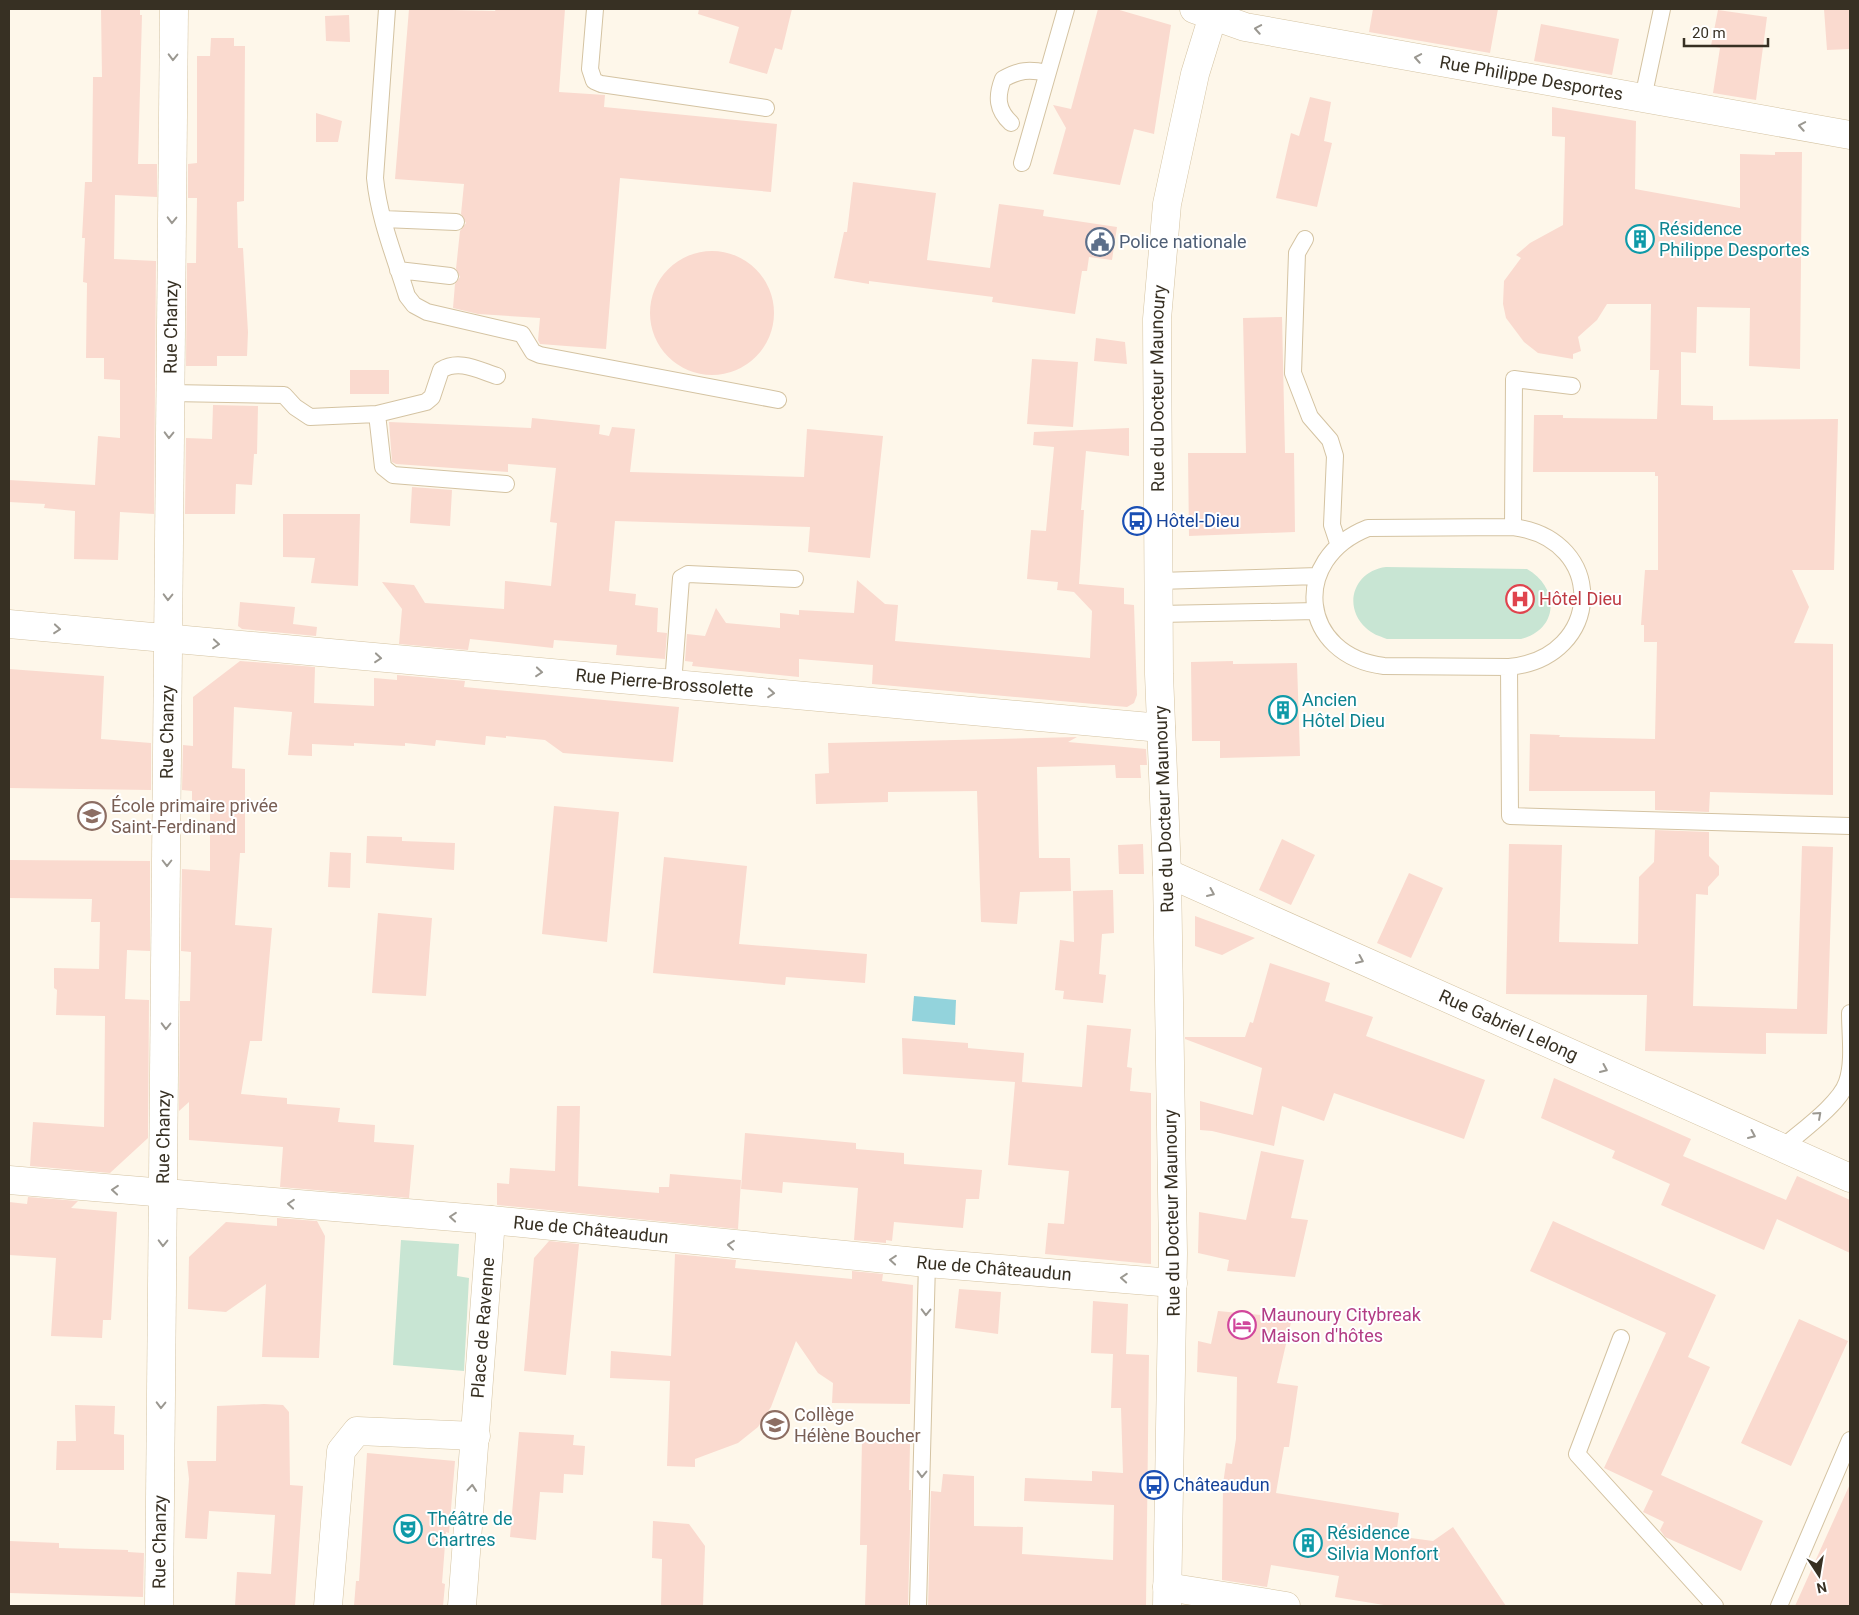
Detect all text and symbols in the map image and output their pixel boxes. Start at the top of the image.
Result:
scale bar [1684,15,1768,47]
text: 20 m [1692,24,1726,42]
one-way arrow [1254,25,1263,35]
street label: Rue Philippe Desportes [1438,51,1625,104]
one-way arrow [1414,53,1423,63]
one-way arrow [168,54,178,62]
one-way arrow [1798,122,1807,132]
one-way arrow [166,216,177,224]
place label: Résidence Philippe Desportes [1659,218,1810,260]
building icon: Résidence Philippe Desportes [1625,224,1655,254]
public building icon: Police nationale [1085,227,1115,257]
place label: Police nationale [1119,231,1247,252]
street label: Rue Chanzy [160,280,181,374]
street label: Rue du Docteur Maunoury [1146,283,1170,492]
one-way arrow [164,431,175,439]
bus stop icon: Hôtel-Dieu [1122,506,1152,536]
place label: Hôtel-Dieu [1156,510,1240,531]
hospital icon: Hôtel Dieu [1505,584,1535,614]
place label: Hôtel Dieu [1539,588,1622,609]
one-way arrow [163,594,173,602]
one-way arrow [54,623,62,634]
one-way arrow [212,638,220,649]
one-way arrow [374,652,382,663]
street label: Rue Pierre-Brossolette [575,664,754,701]
one-way arrow [536,667,544,678]
street label: Rue Chanzy [156,685,178,779]
one-way arrow [767,687,775,698]
place label: Ancien Hôtel Dieu [1302,689,1385,731]
building icon: Ancien Hôtel Dieu [1268,695,1298,725]
street label: Rue du Docteur Maunoury [1149,705,1178,913]
place label: École primaire privée Saint-Ferdinand [111,795,278,837]
school or university icon: École primaire privée Saint-Ferdinand [77,801,107,831]
one-way arrow [162,860,172,867]
one-way arrow [1206,887,1215,898]
one-way arrow [1355,953,1364,964]
street label: Rue Gabriel Lelong [1436,985,1582,1065]
one-way arrow [160,1022,171,1030]
one-way arrow [1599,1062,1608,1073]
street label: Rue Chanzy [152,1089,174,1184]
street label: Rue du Docteur Maunoury [1159,1109,1184,1317]
one-way arrow [1813,1112,1822,1121]
one-way arrow [1747,1128,1756,1139]
one-way arrow [111,1185,119,1196]
one-way arrow [286,1199,294,1210]
street label: Rue de Châteaudun [512,1211,669,1247]
one-way arrow [448,1212,456,1223]
one-way arrow [727,1239,735,1250]
one-way arrow [158,1240,168,1247]
street label: Rue de Châteaudun [915,1251,1073,1285]
one-way arrow [888,1255,896,1266]
street label: Place de Ravenne [467,1256,498,1399]
one-way arrow [1120,1272,1128,1283]
place label: Maunoury Citybreak Maison d'hôtes [1261,1304,1422,1346]
one-way arrow [921,1308,931,1316]
hotel icon: Maunoury Citybreak Maison d'hôtes [1227,1310,1257,1340]
one-way arrow [156,1402,166,1410]
place label: Collège Hélène Boucher [794,1404,921,1446]
school or university icon: Collège Hélène Boucher [760,1410,790,1440]
one-way arrow [917,1470,927,1478]
bus stop icon: Châteaudun [1139,1470,1169,1500]
place label: Châteaudun [1173,1474,1270,1495]
one-way arrow [466,1484,477,1492]
street label: Rue Chanzy [148,1494,170,1589]
place label: Théâtre de Chartres [427,1508,513,1550]
theatre icon: Théâtre de Chartres [393,1514,423,1544]
place label: Résidence Silvia Monfort [1327,1522,1439,1564]
building icon: Résidence Silvia Monfort [1293,1528,1323,1558]
north arrow [1794,1550,1844,1600]
text: N [1815,1579,1828,1597]

